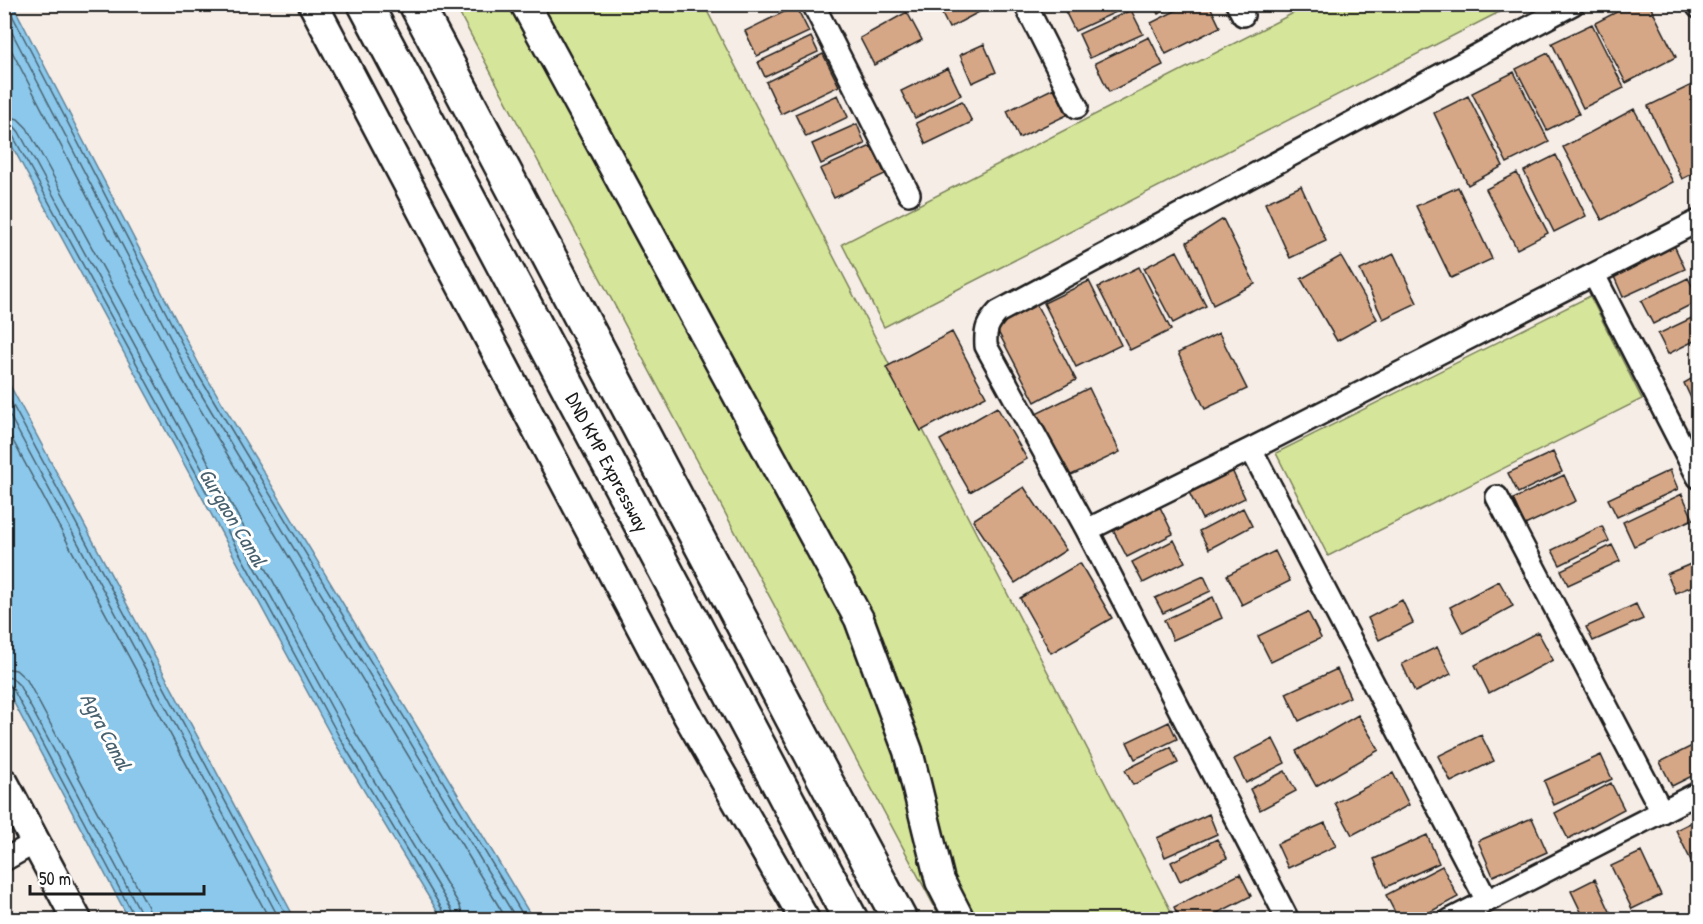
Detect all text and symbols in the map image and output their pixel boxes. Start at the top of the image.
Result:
street label: DND KMP Expressway [560,388,656,536]
water label: Gurgaon Canal [192,462,274,573]
water label: Agra Canal [74,687,139,776]
scale bar [30,858,204,896]
text: 50 m [39,866,71,891]

